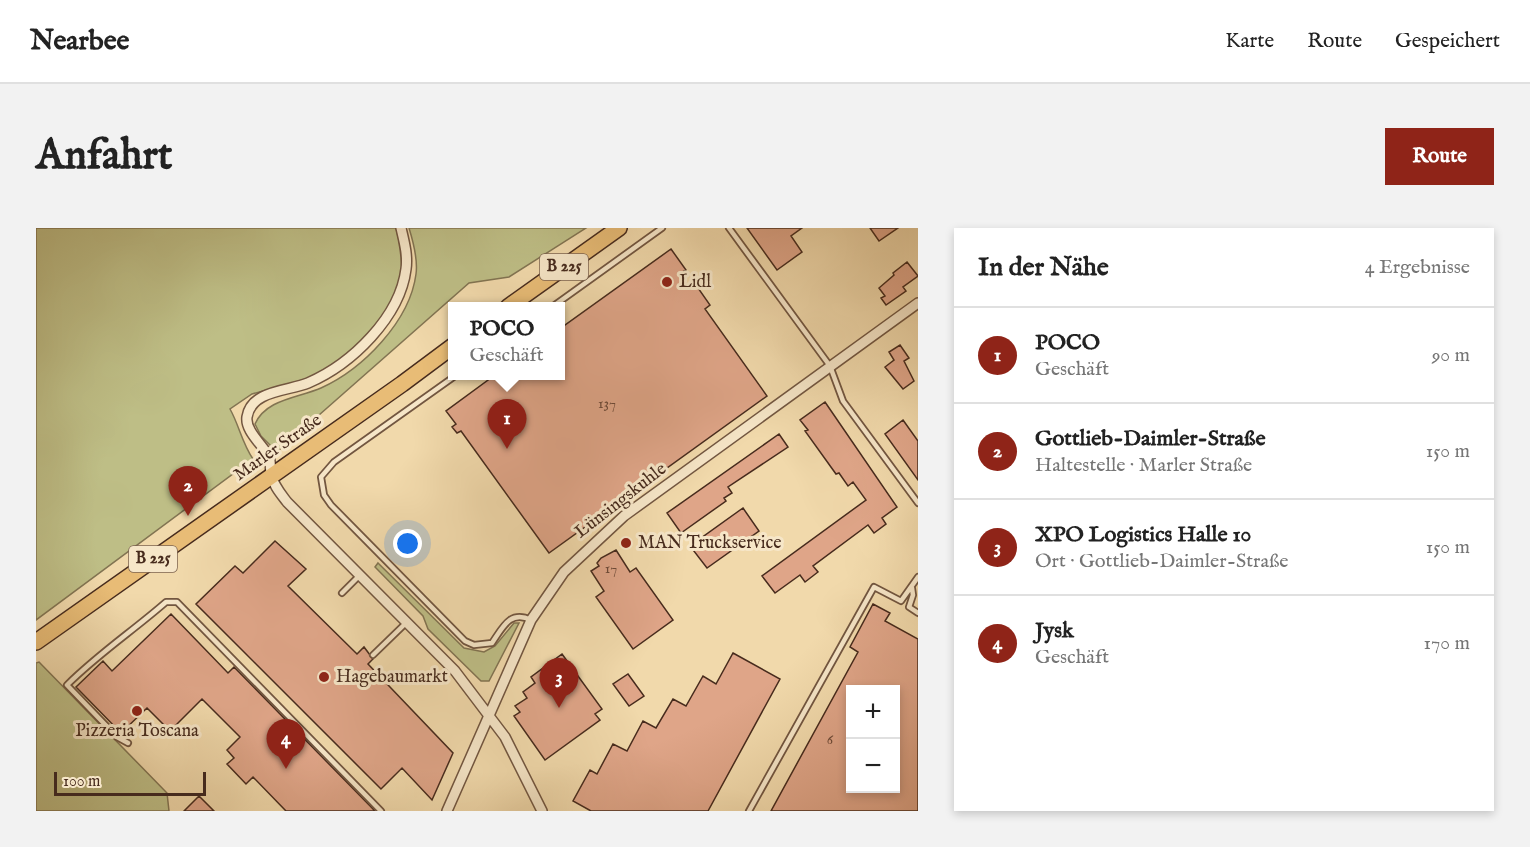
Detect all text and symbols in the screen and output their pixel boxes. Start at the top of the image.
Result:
text: Nearbee [30,24,129,59]
text: Karte [1225,28,1274,55]
text: Route [1307,28,1362,55]
text: Gespeichert [1395,28,1500,55]
button: Route [1385,128,1494,185]
text: Anfahrt [36,130,172,183]
text: In der Nähe [978,251,1109,284]
road number: B 225 [540,254,588,280]
text: 4 Ergebnisse [1365,255,1470,280]
place label: Lidl [679,271,711,294]
marker: Lidl [660,275,674,289]
popup [448,302,565,380]
text: POCO [469,315,534,343]
text: POCO [1035,329,1100,357]
text: Geschäft [469,343,544,368]
text: 1 [994,343,1001,368]
text: 90 m [1432,343,1470,368]
text: Geschäft [1035,357,1109,382]
house number: 137 [598,394,616,413]
pin: 1 [488,400,526,449]
street label: Marler Straße [230,409,326,487]
text: Gottlieb-Daimler-Straße [1035,425,1266,453]
text: 2 [993,439,1002,464]
text: 150 m [1426,439,1470,464]
text: Haltestelle · Marler Straße [1035,453,1252,478]
street label: Lünsingskuhle [570,458,672,544]
pin: 2 [168,466,208,516]
text: XPO Logistics Halle 10 [1035,521,1251,549]
your location [393,529,422,558]
place label: MAN Truckservice [638,532,782,555]
text: 3 [994,535,1001,560]
text: 150 m [1426,535,1470,560]
marker: MAN Truckservice [619,536,633,550]
road number: B 225 [129,546,177,572]
text: Ort · Gottlieb-Daimler-Straße [1035,549,1289,574]
house number: 17 [605,559,617,578]
text: Jysk [1035,617,1074,645]
text: 4 [993,631,1002,656]
text: 170 m [1424,631,1470,656]
text: Geschäft [1035,645,1109,670]
pin: 3 [540,658,578,708]
place label: Hagebaumarkt [336,666,448,689]
marker: Hagebaumarkt [317,670,331,684]
map controls [846,685,900,793]
button: + [846,685,900,739]
marker: Pizzeria Toscana [130,704,144,718]
place label: Pizzeria Toscana [75,720,199,743]
pin: 4 [266,720,306,769]
house number: 6 [827,730,834,749]
button: − [846,739,900,793]
scale bar [54,769,206,796]
text: 100 m [63,772,100,792]

